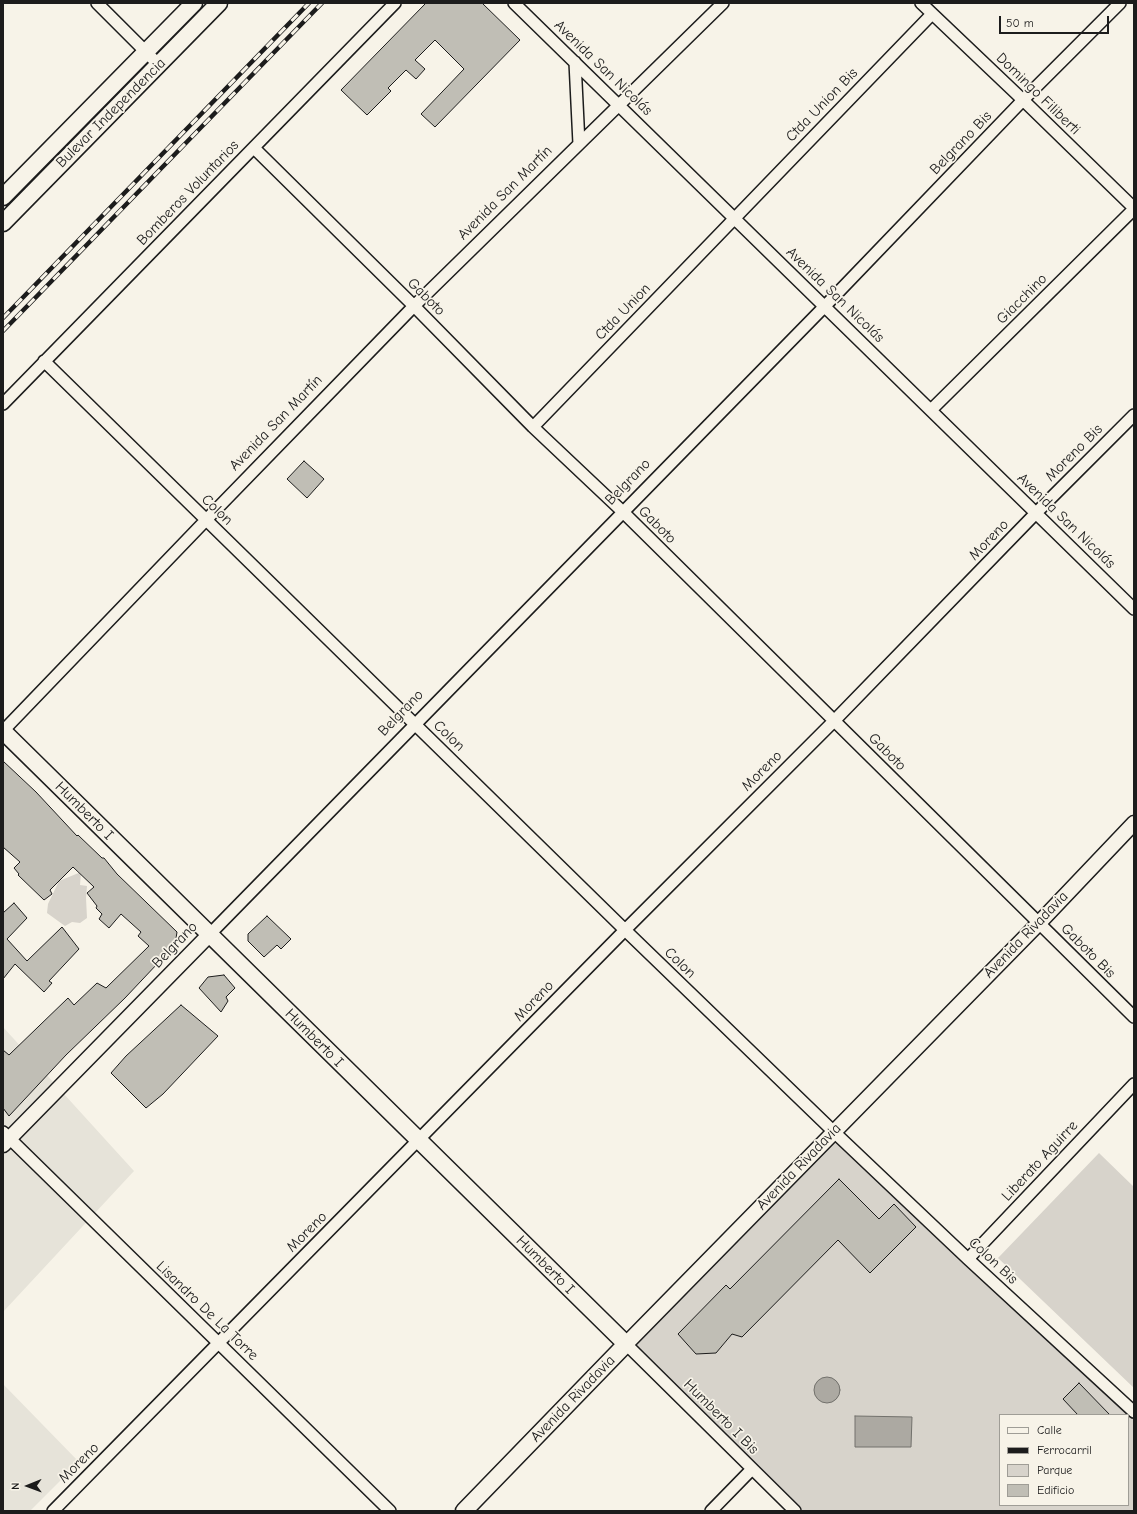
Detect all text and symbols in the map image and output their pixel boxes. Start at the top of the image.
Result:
scale bar [1001,8,1111,34]
text: 50 m [1006,16,1034,30]
street label: Avenida San Nicolás [550,17,656,119]
street label: Domingo Filiberti [992,49,1084,139]
street label: Bulevar Independencia [52,54,170,172]
street label: Ctda Union Bis [782,64,862,146]
street label: Belgrano Bis [926,107,996,179]
street label: Bomberos Voluntarios [133,137,243,249]
street label: Avenida San Martín [454,142,556,244]
street label: Avenida San Nicolás [782,244,888,346]
street label: Giacchino [993,270,1051,328]
street label: Gaboto [403,274,449,320]
street label: Ctda Union [591,280,655,344]
street label: Avenida San Martín [226,371,326,475]
street label: Moreno Bis [1042,421,1106,485]
street label: Belgrano [601,455,655,509]
street label: Avenida San Nicolás [1013,470,1119,572]
street label: Colon [198,491,236,529]
street label: Gaboto [634,502,680,548]
street label: Moreno [965,516,1013,564]
street label: Belgrano [374,686,428,740]
street label: Colon [430,717,468,755]
street label: Gaboto [864,729,910,775]
street label: Moreno [738,747,786,795]
street label: Humberto I [51,778,117,844]
street label: Avenida Rivadavia [980,888,1072,982]
street label: Belgrano [148,918,202,972]
street label: Gaboto Bis [1057,920,1119,982]
street label: Colon [661,944,699,982]
street label: Moreno [510,977,558,1025]
street label: Humberto I [281,1005,347,1071]
street label: Liberato Aguirre [998,1117,1082,1205]
street label: Avenida Rivadavia [753,1120,845,1214]
street label: Moreno [283,1208,331,1256]
street label: Humberto I [512,1232,578,1298]
street label: Colon Bis [965,1234,1021,1288]
street label: Lisandro De La Torre [152,1258,262,1364]
street label: Avenida Rivadavia [527,1352,619,1446]
street label: Humberto I Bis [680,1376,762,1458]
legend [999,1414,1129,1506]
text: Calle [1037,1423,1062,1437]
street label: Moreno [55,1439,103,1487]
text: Ferrocarril [1037,1443,1092,1457]
text: Parque [1037,1463,1072,1477]
north arrow [8,1466,48,1506]
text: N [9,1483,22,1490]
text: Edificio [1037,1483,1074,1497]

